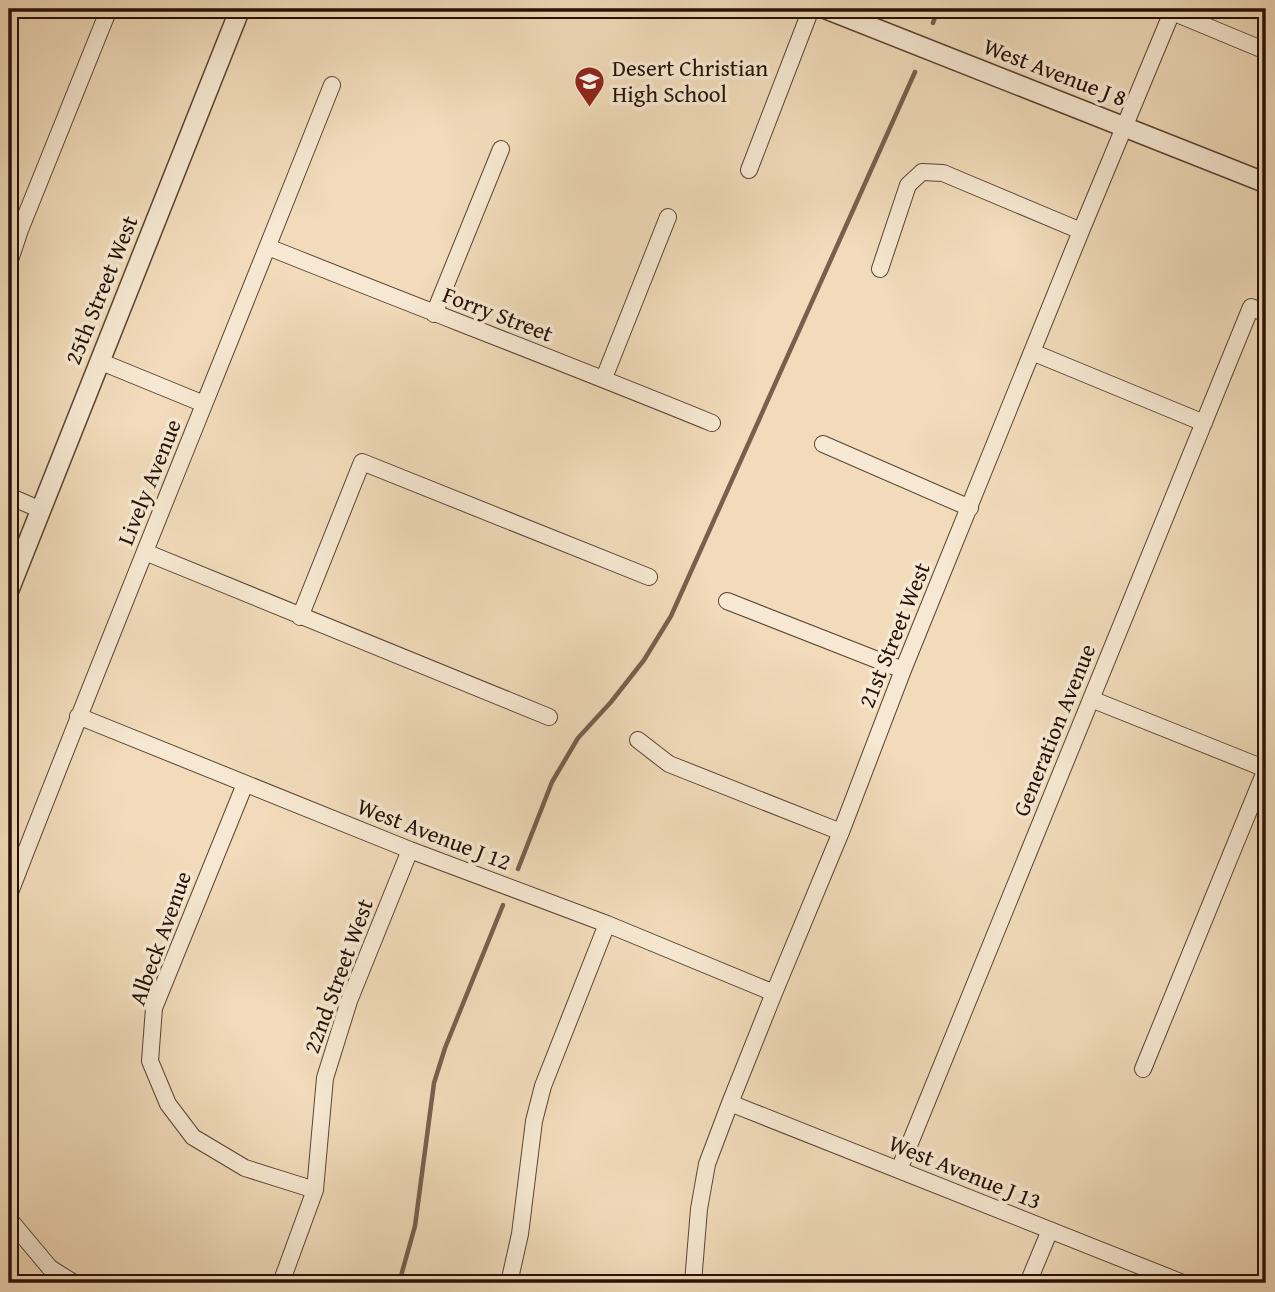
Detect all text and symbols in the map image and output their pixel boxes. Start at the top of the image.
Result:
street label: West Avenue J 8 [979,29,1132,114]
place label: Desert Christian High School [612,51,768,110]
school or university icon: Desert Christian High School [572,64,606,108]
street label: 25th Street West [56,210,145,369]
street label: Forry Street [438,277,558,350]
street label: Lively Avenue [108,414,189,550]
street label: 21st Street West [849,557,938,713]
street label: Generation Avenue [1004,639,1103,821]
street label: West Avenue J 12 [353,789,516,878]
street label: Albeck Avenue [120,866,199,1009]
street label: 22nd Street West [294,894,381,1058]
street label: West Avenue J 13 [884,1126,1046,1217]

